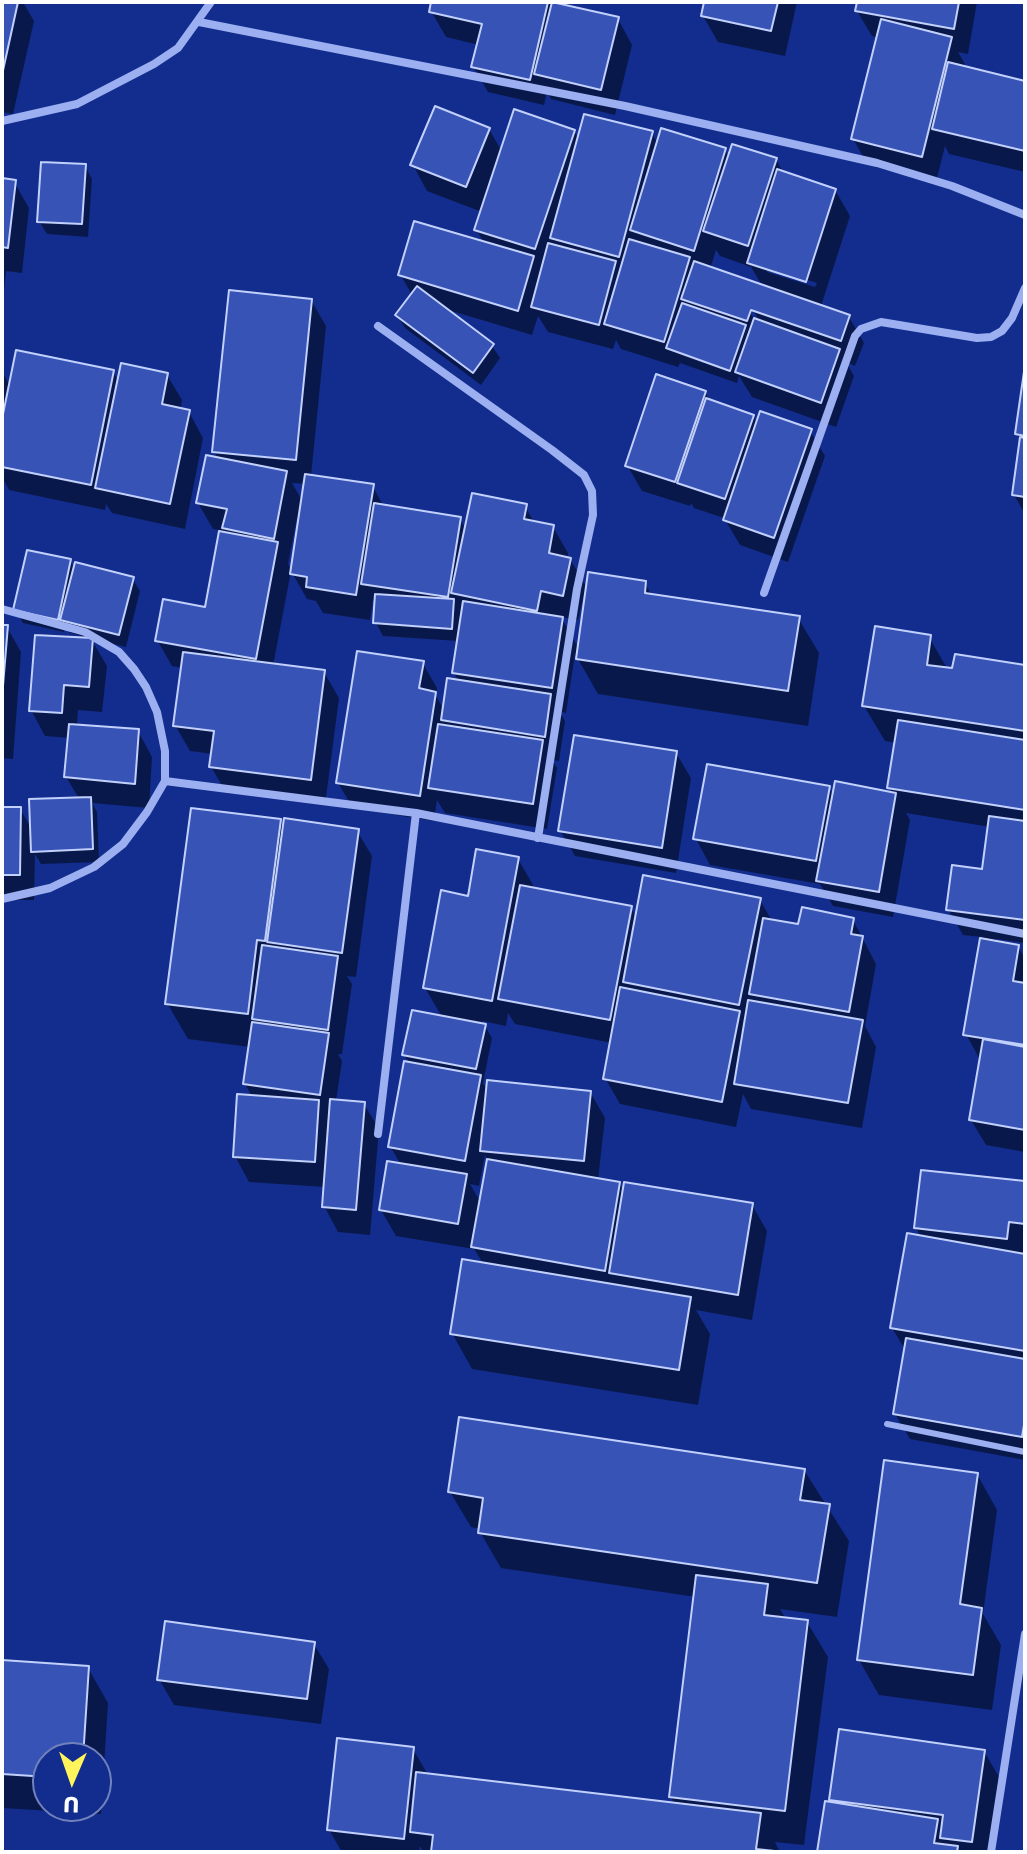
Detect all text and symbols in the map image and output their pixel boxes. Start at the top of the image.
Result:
north arrow [32,1742,112,1822]
text: U [63,1791,80,1818]

